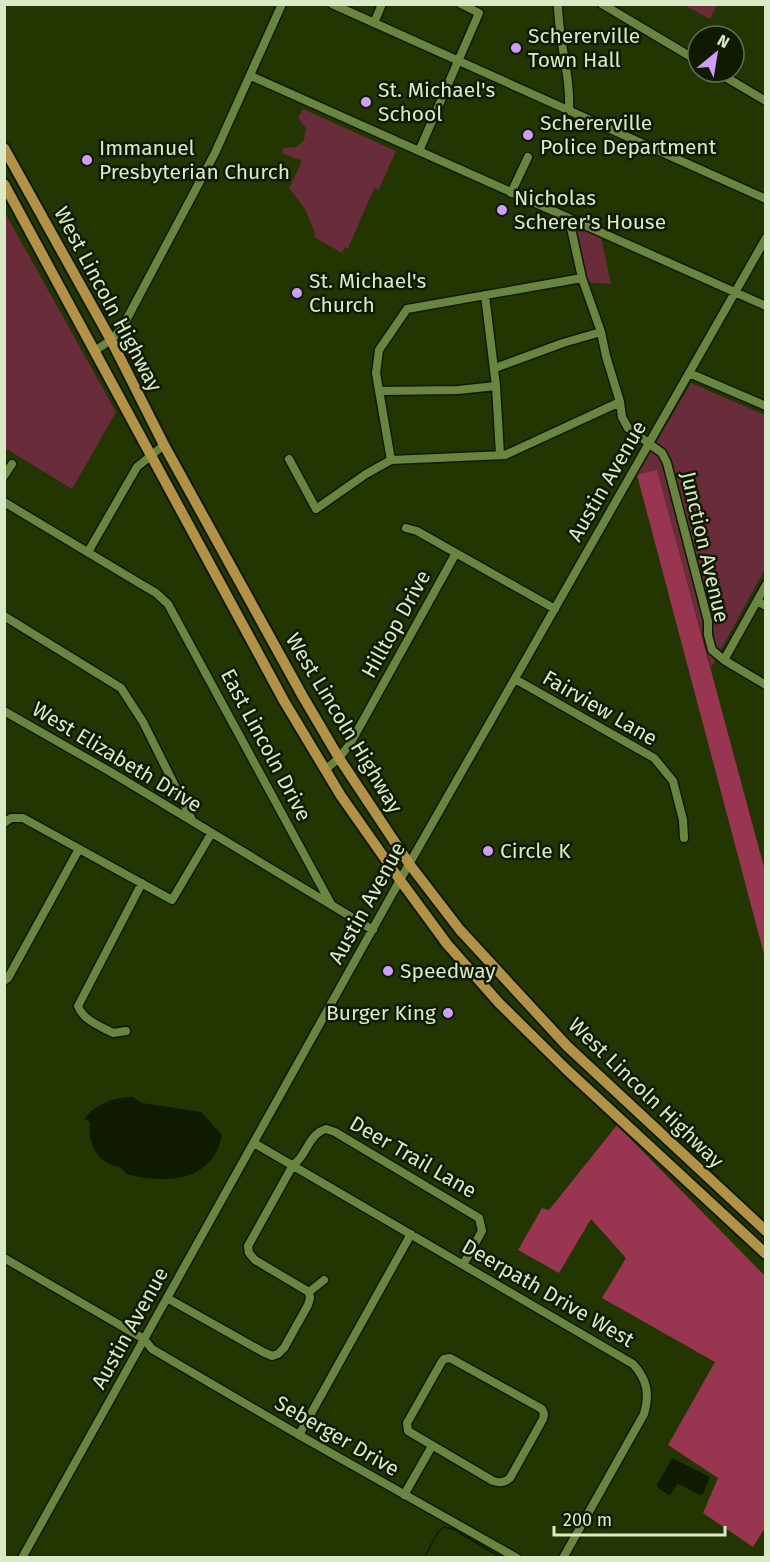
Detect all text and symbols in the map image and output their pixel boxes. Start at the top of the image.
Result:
place label: Schererville Town Hall [528,23,640,73]
north arrow [686,24,746,84]
text: N [714,31,733,52]
marker: Schererville Town Hall [509,41,523,55]
place label: St. Michael's School [378,77,495,127]
marker: St. Michael's School [359,95,373,109]
place label: Schererville Police Department [540,110,717,160]
marker: Schererville Police Department [521,128,535,142]
place label: Immanuel Presbyterian Church [99,135,290,185]
marker: Immanuel Presbyterian Church [80,153,94,167]
place label: Nicholas Scherer's House [514,185,666,235]
street label: West Lincoln Highway [48,202,168,397]
marker: Nicholas Scherer's House [495,203,509,217]
place label: St. Michael's Church [309,268,426,318]
marker: St. Michael's Church [290,286,304,300]
street label: Austin Avenue [562,416,652,546]
street label: Junction Avenue [675,469,735,625]
street label: Hilltop Drive [356,566,436,682]
street label: West Lincoln Highway [280,628,408,818]
street label: East Lincoln Drive [215,664,317,826]
street label: Fairview Lane [538,665,662,751]
street label: West Elizabeth Drive [27,696,207,818]
street label: Austin Avenue [323,838,411,968]
place label: Circle K [500,838,571,864]
marker: Circle K [481,844,495,858]
place label: Speedway [400,958,496,984]
marker: Speedway [381,964,395,978]
place label: Burger King [326,1000,436,1026]
marker: Burger King [441,1006,455,1020]
street label: West Lincoln Highway [563,1012,730,1174]
street label: Deer Trail Lane [345,1110,481,1204]
street label: Deerpath Drive West [457,1233,639,1353]
street label: Austin Avenue [86,1263,174,1393]
street label: Seberger Drive [270,1390,404,1482]
scale bar [554,1499,725,1537]
text: 200 m [563,1509,612,1531]

